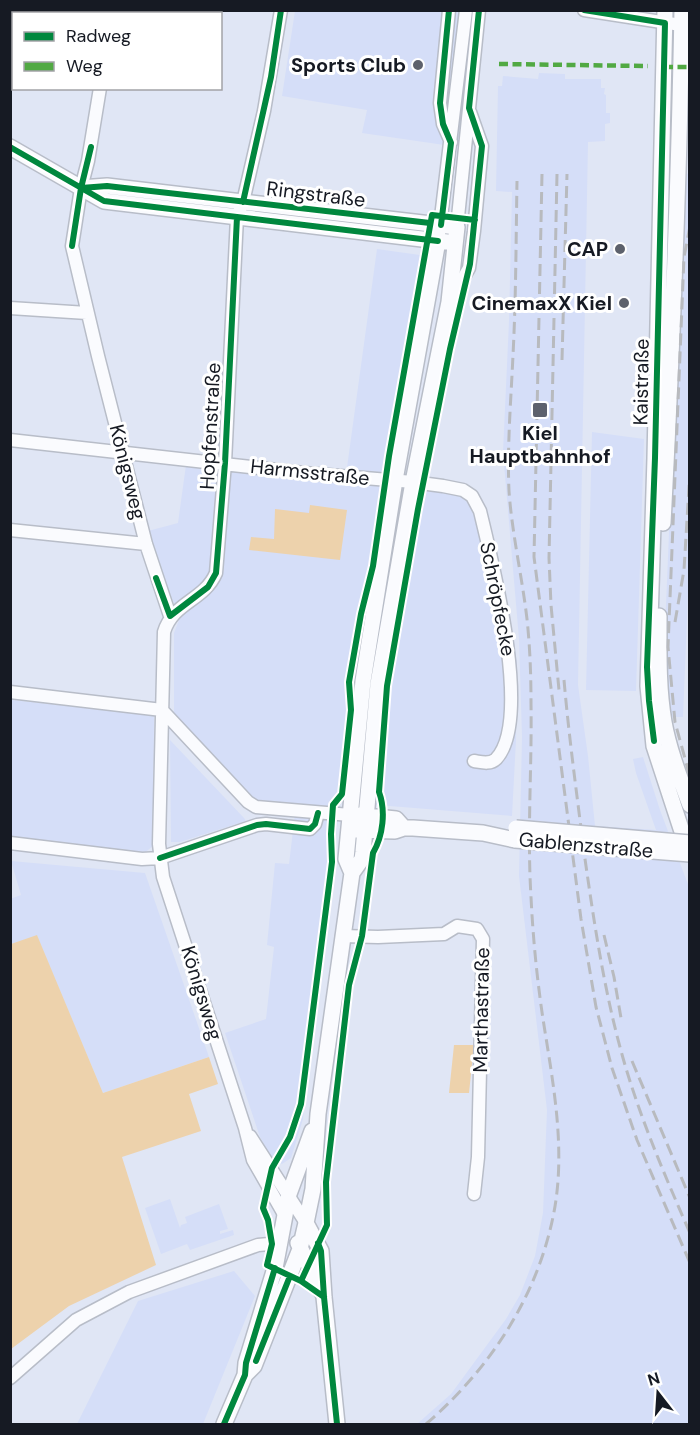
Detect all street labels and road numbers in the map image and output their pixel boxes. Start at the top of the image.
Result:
street label: Ringstraße [265,175,367,213]
street label: Kaistraße [627,338,655,426]
street label: Hopfenstraße [194,362,226,490]
street label: Königsweg [104,422,152,522]
street label: Harmsstraße [249,453,371,491]
street label: Schröpfecke [474,540,522,658]
street label: Gablenzstraße [518,826,654,864]
street label: Königsweg [175,943,229,1043]
street label: Marthastraße [467,947,495,1073]

